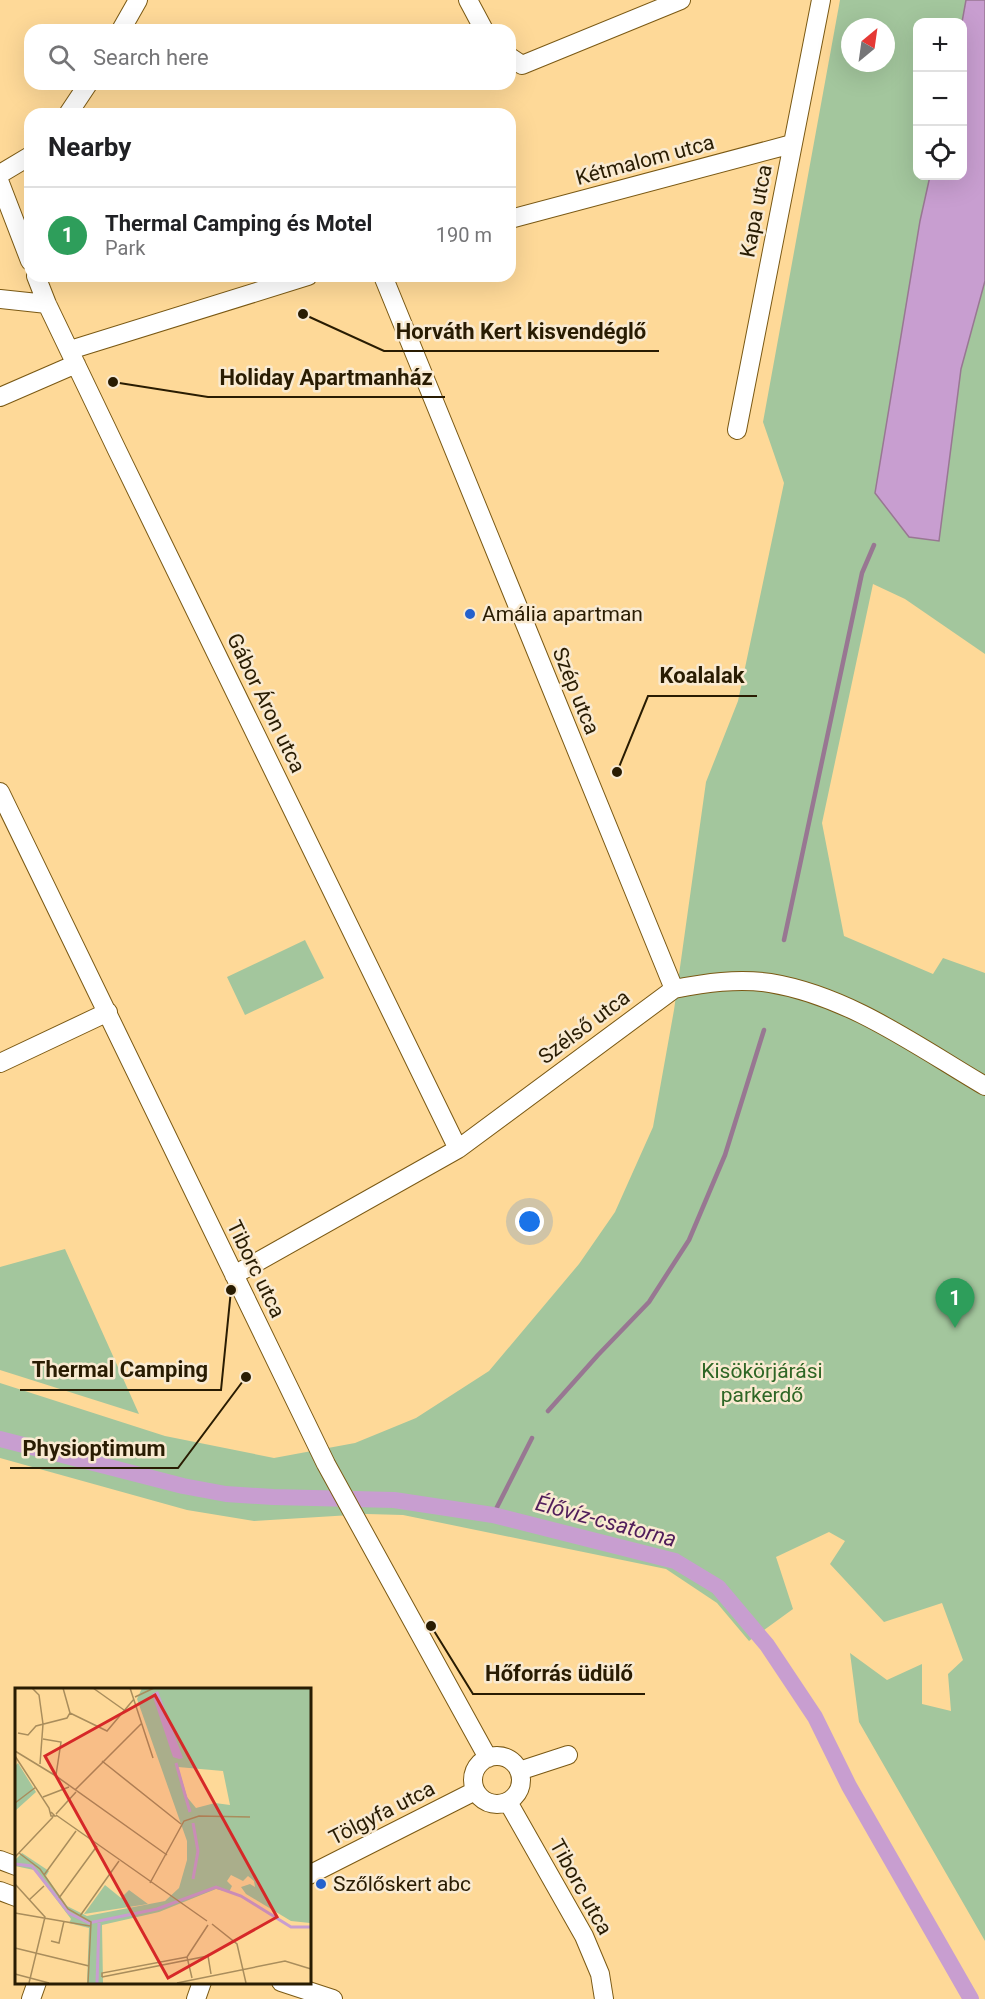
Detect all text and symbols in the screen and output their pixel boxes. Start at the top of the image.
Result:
north arrow [841,18,895,72]
map controls [913,18,967,180]
button: + [913,18,967,72]
search box [24,24,516,90]
icon: search [45,41,78,74]
text: Search here [93,45,209,70]
button: − [913,72,967,126]
button: locate [913,126,967,180]
street label: Kétmalom utca [573,130,717,190]
text: Nearby [48,132,131,162]
street label: Kapa utca [735,163,777,259]
text: Thermal Camping és Motel [105,211,372,236]
text: 1 [62,223,73,247]
text: 190 m [436,223,492,247]
text: Park [105,236,145,260]
callout: Horváth Kert kisvendéglő [384,311,659,351]
text: Horváth Kert kisvendéglő [396,319,646,344]
callout: Holiday Apartmanház [208,357,445,397]
text: Holiday Apartmanház [219,365,433,390]
place label: Amália apartman [482,602,643,626]
marker: Amália apartman [463,607,477,621]
street label: Gábor Áron utca [222,629,310,777]
street label: Szép utca [548,644,604,738]
callout: Koalalak [648,656,757,696]
text: Koalalak [660,663,745,688]
street label: Szélső utca [534,985,634,1069]
your location [515,1207,544,1236]
street label: Tiborc utca [222,1216,290,1322]
pin: 1 [936,1278,974,1328]
callout: Thermal Camping [20,1350,221,1390]
text: Thermal Camping [32,1357,208,1382]
park label: Kisökörjárási parkerdő [701,1359,823,1407]
callout: Physioptimum [10,1428,178,1468]
text: Physioptimum [22,1436,166,1461]
water label: Élővíz-csatorna [533,1490,679,1552]
callout: Hőforrás üdülő [473,1654,645,1694]
text: Hőforrás üdülő [485,1661,633,1686]
inset map [15,1688,310,1984]
street label: Tölgyfa utca [325,1776,439,1850]
street label: Tiborc utca [545,1835,617,1939]
place label: Szőlőskert abc [333,1872,471,1896]
marker: Szőlőskert abc [314,1877,328,1891]

